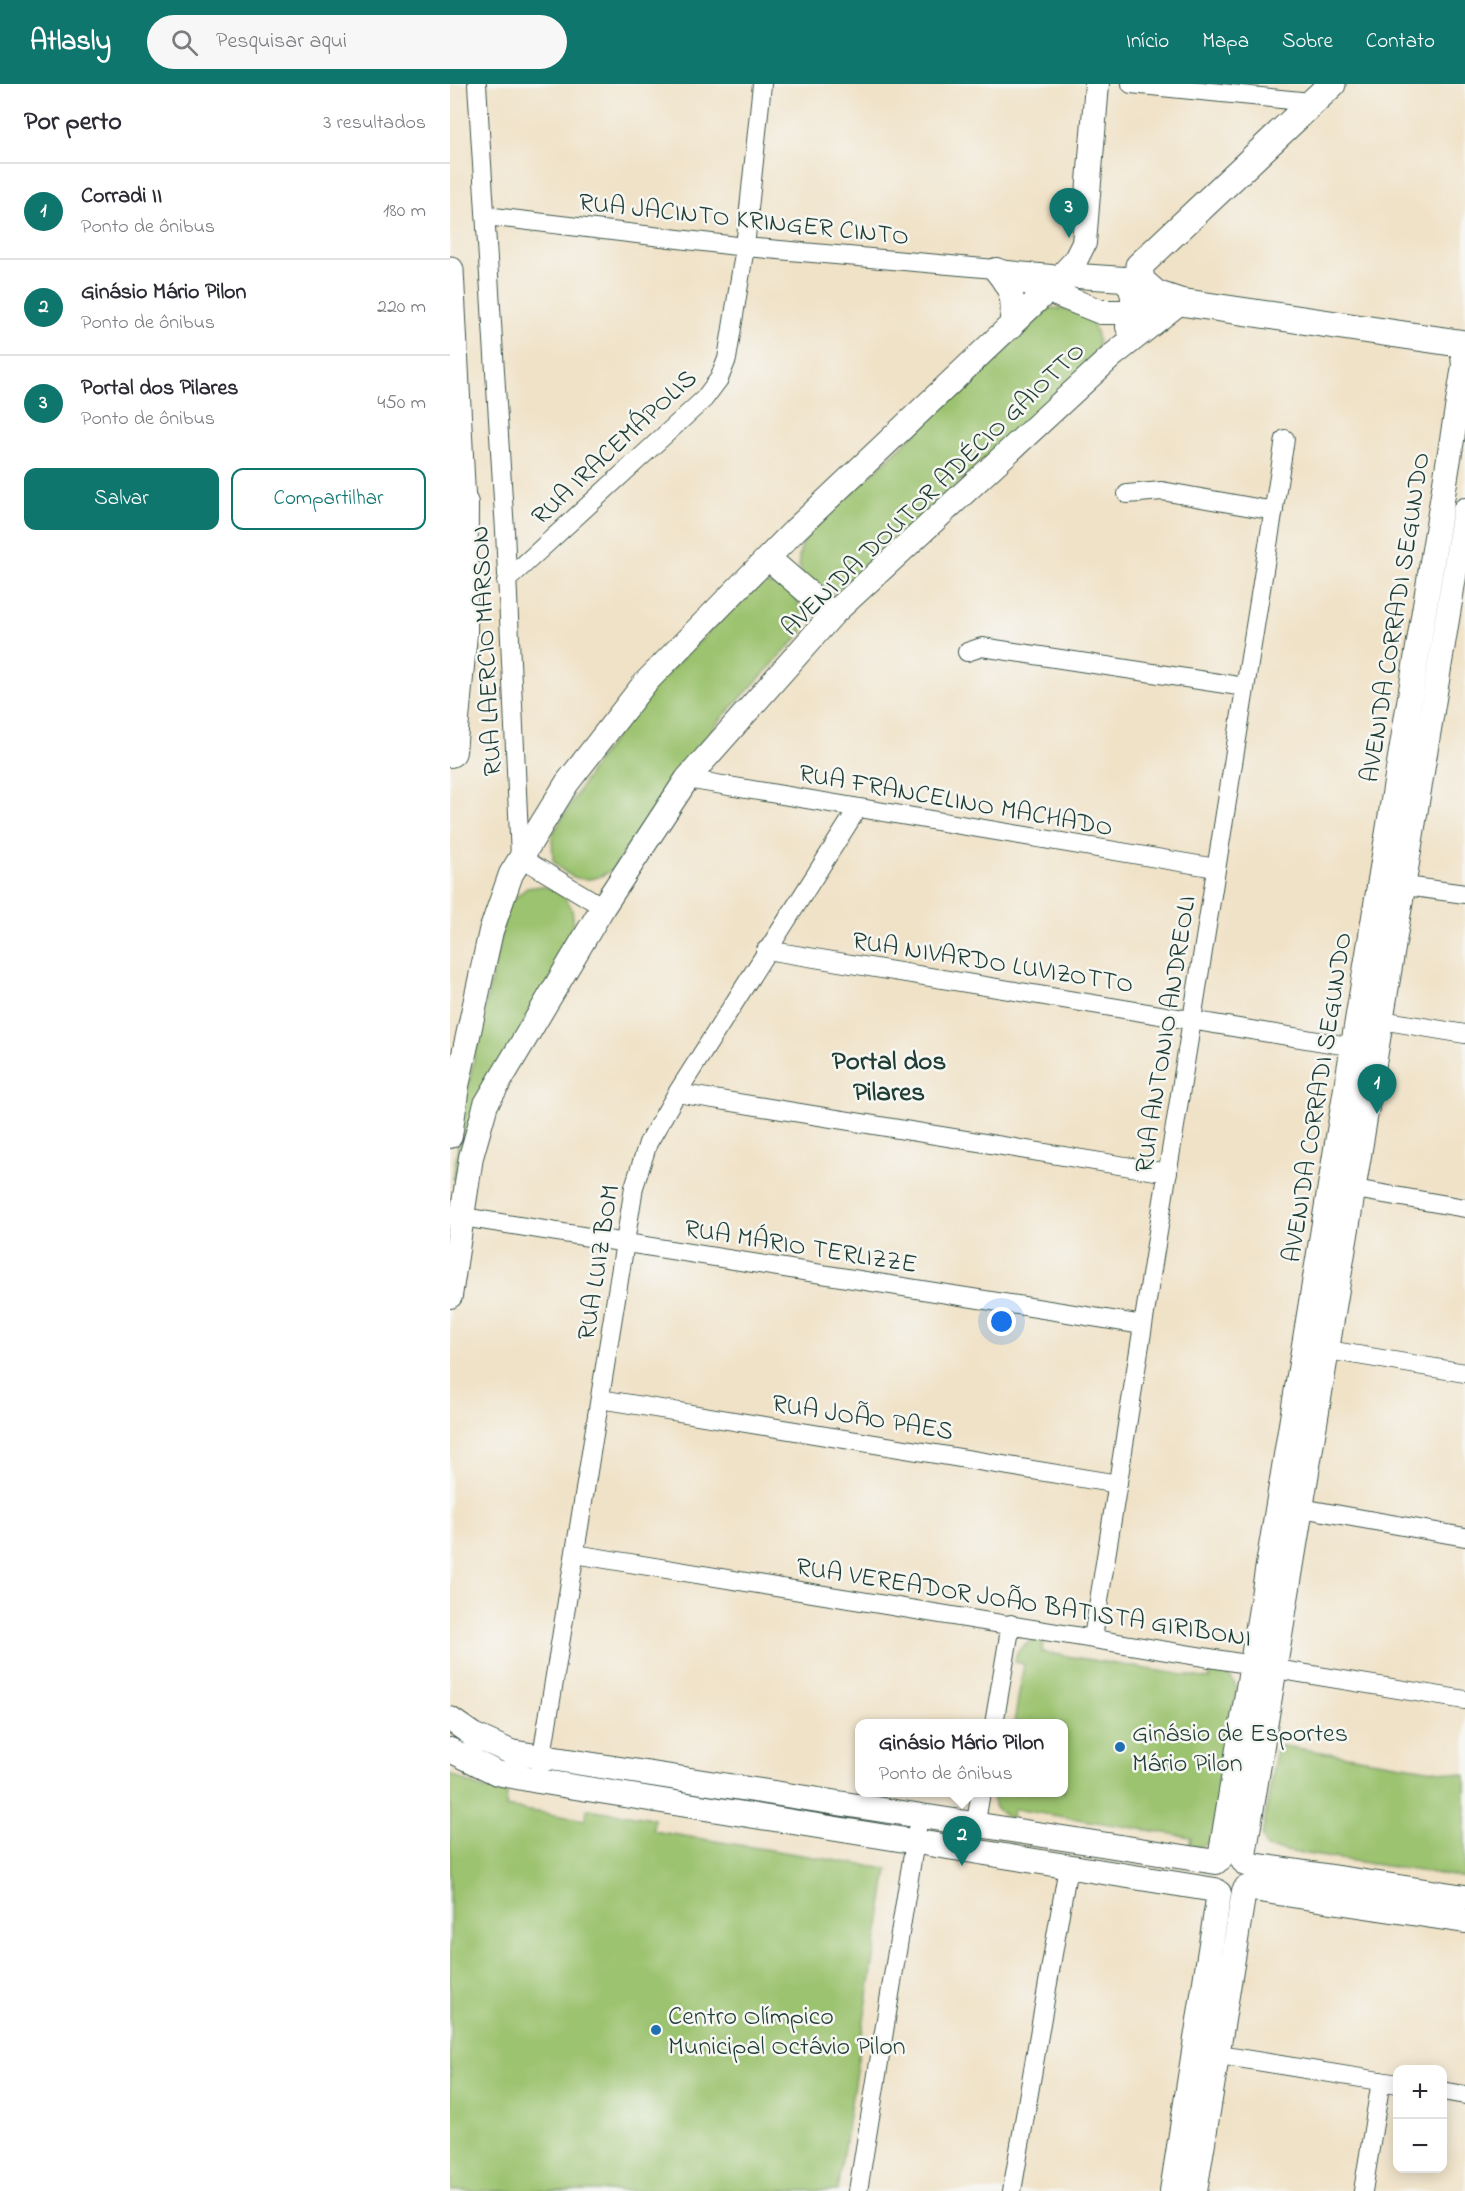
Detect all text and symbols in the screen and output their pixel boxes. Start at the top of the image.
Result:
search box [147,15,567,69]
text: Atlasly [30,22,111,63]
icon: search [168,26,201,59]
text: Pesquisar aqui [216,26,347,58]
text: Início [1126,27,1169,57]
text: Mapa [1202,27,1249,57]
text: Sobre [1282,27,1333,57]
text: Contato [1366,27,1435,57]
text: Por perto [24,104,122,142]
text: 3 resultados [323,109,426,138]
text: Corradi II [81,181,162,213]
street label: RUA JACINTO KRINGER CINTO [577,185,911,257]
pin: 3 [1050,188,1088,238]
text: 1 [40,197,47,226]
text: 180 m [383,197,426,226]
text: Ponto de ônibus [81,213,215,242]
text: Ginásio Mário Pilon [81,277,246,309]
text: 2 [39,293,48,322]
text: 220 m [377,293,426,322]
text: Ponto de ônibus [81,309,215,338]
street label: AVENIDA DOUTOR ADÉCIO GAIOTTO [773,334,1095,646]
street label: RUA IRACEMÁPOLIS [524,361,706,535]
text: Portal dos Pilares [81,373,238,405]
text: 3 [39,389,48,418]
text: 450 m [377,389,426,418]
text: Ponto de ônibus [81,405,215,434]
street label: AVENIDA CORRADI SEGUNDO [1352,450,1442,785]
button: Salvar [24,468,219,530]
button: Compartilhar [231,468,426,530]
street label: RUA LAERCIO MARSON [462,525,514,777]
street label: RUA FRANCELINO MACHADO [795,756,1116,848]
street label: RUA ANTONIO ANDREOLI [1126,893,1208,1176]
street label: RUA NIVARDO LUVIZOTTO [849,923,1136,1005]
street label: AVENIDA CORRADI SEGUNDO [1274,930,1364,1265]
district label: Portal dos Pilares [832,1043,946,1113]
pin: 1 [1358,1064,1396,1114]
street label: RUA LUIZ BOM [569,1182,631,1343]
street label: RUA MÁRIO TERLIZZE [681,1211,920,1285]
your location [987,1307,1016,1336]
street label: RUA JOÃO PAES [769,1386,956,1452]
street label: RUA VEREADOR JOÃO BATISTA GIRIBONI [793,1549,1254,1659]
place label: Ginásio de Esportes Mário Pilon [1132,1716,1348,1784]
popup [855,1719,1068,1797]
text: Ginásio Mário Pilon [879,1728,1044,1760]
marker: Ginásio de Esportes Mário Pilon [1113,1740,1127,1754]
text: Ponto de ônibus [879,1760,1013,1789]
pin: 2 [942,1816,982,1866]
place label: Centro Olímpico Municipal Octávio Pilon [668,1999,905,2067]
marker: Centro Olímpico Municipal Octávio Pilon [649,2023,663,2037]
map controls [1393,2065,1447,2173]
button: + [1393,2065,1447,2119]
button: − [1393,2119,1447,2173]

